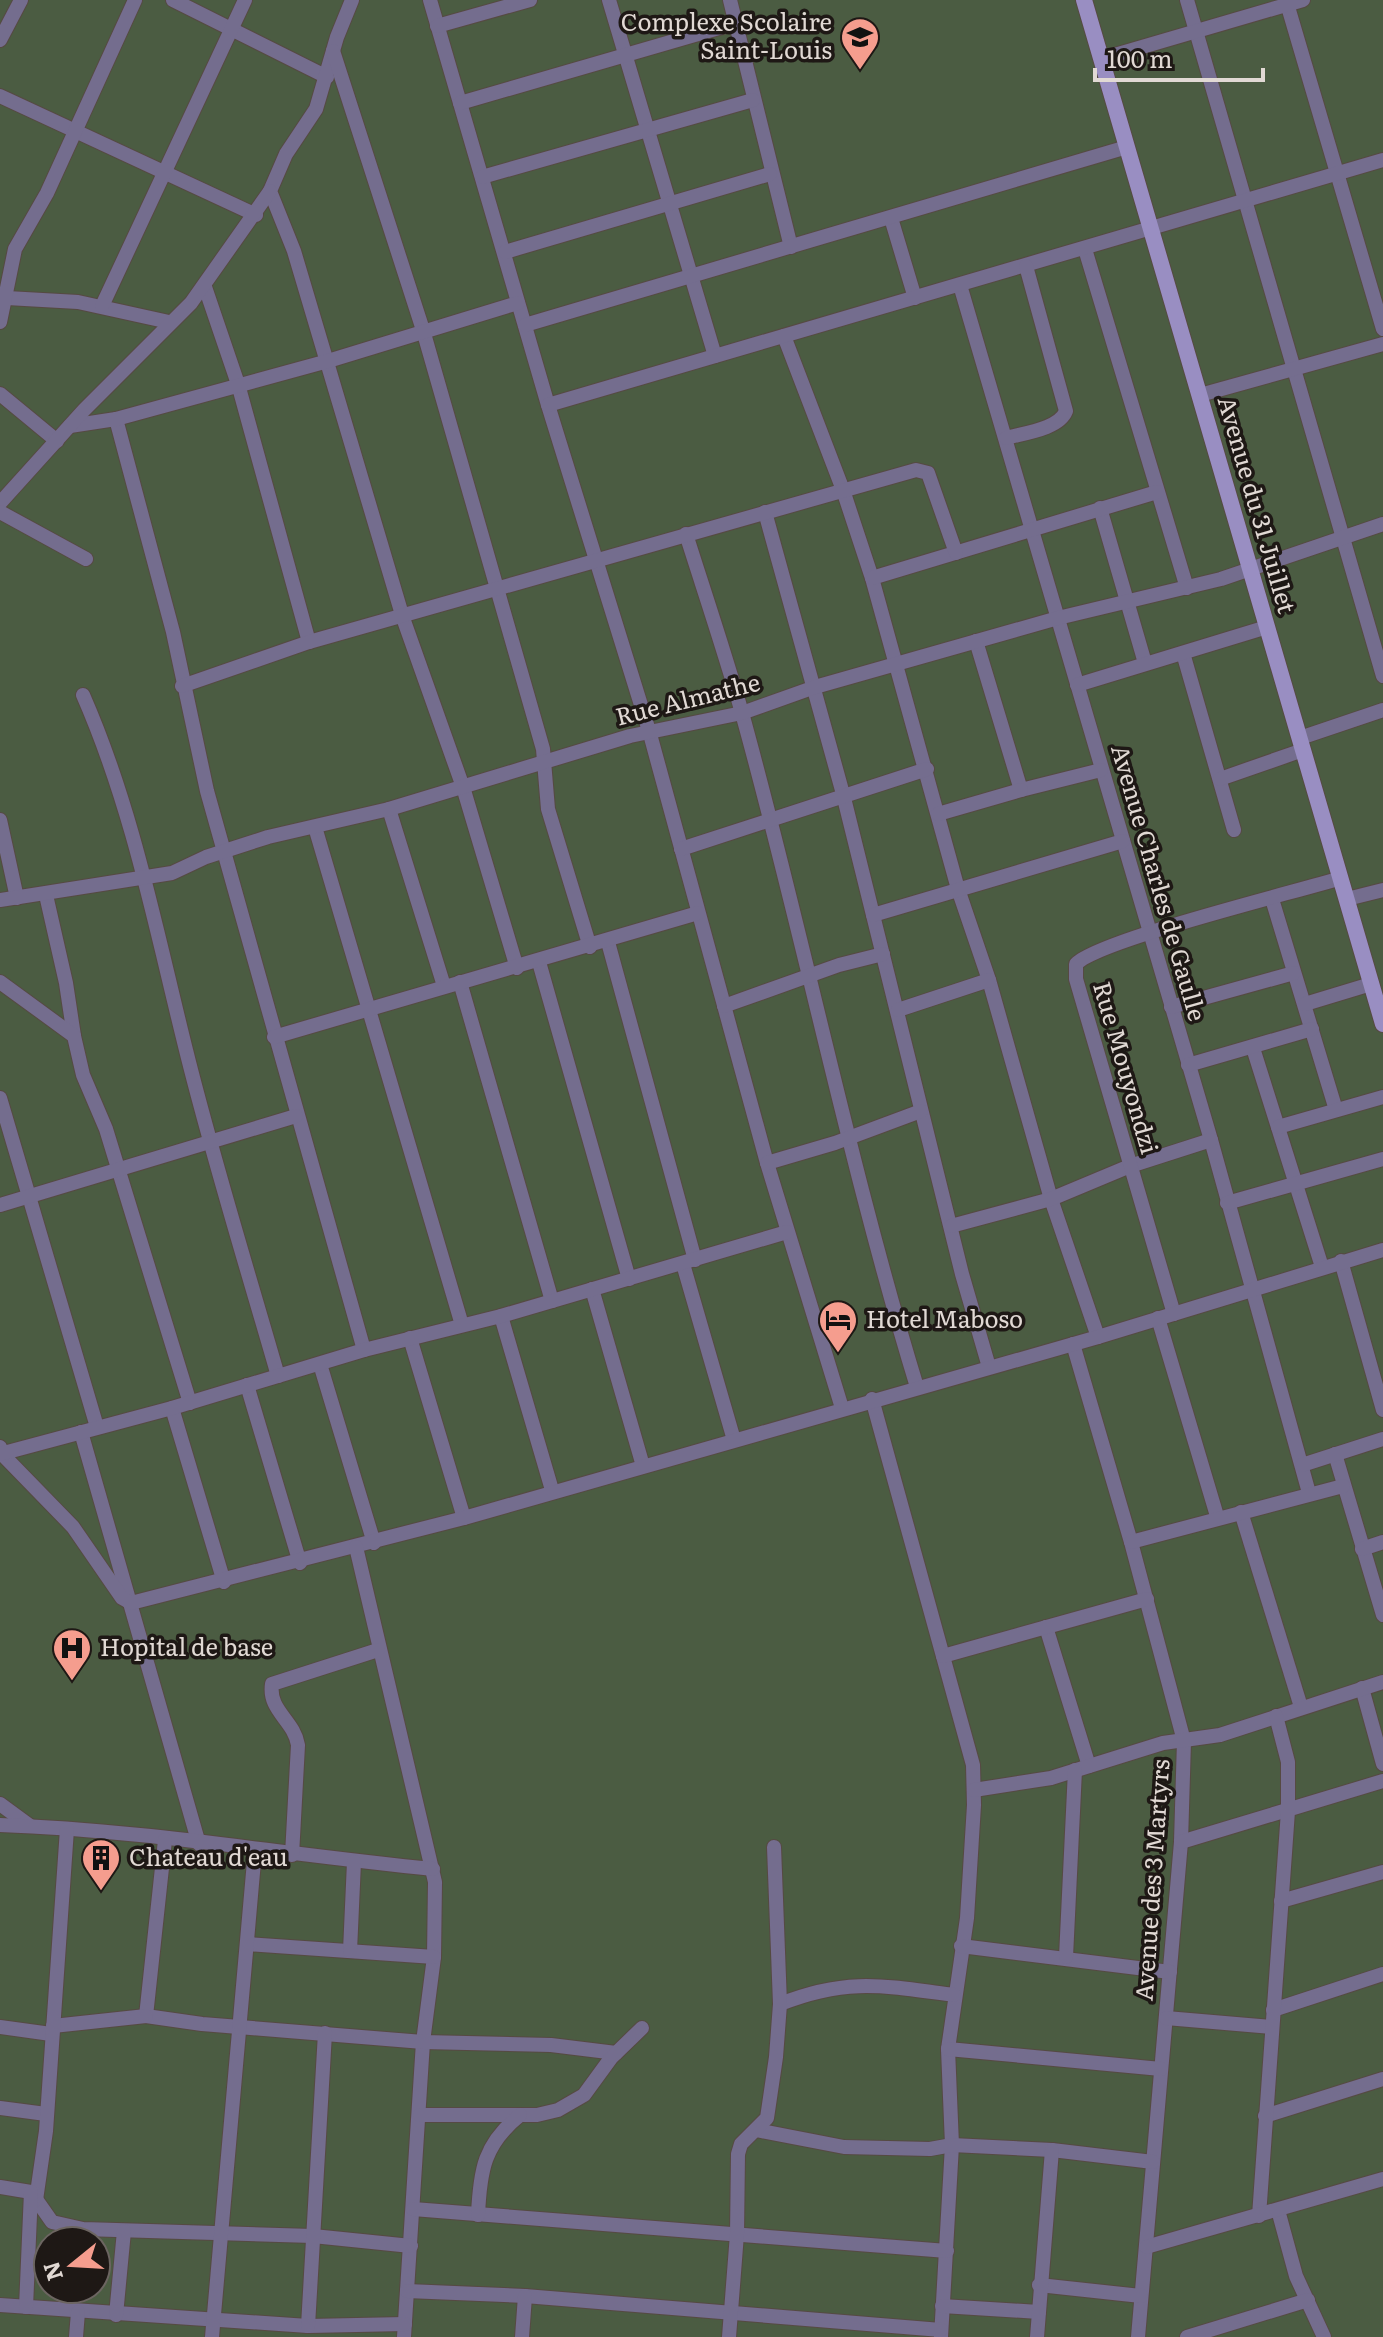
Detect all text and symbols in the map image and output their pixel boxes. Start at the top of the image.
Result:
place label: Complexe Scolaire Saint-Louis [621,3,832,66]
school or university icon: Complexe Scolaire Saint-Louis [839,16,881,71]
scale bar [1095,32,1263,82]
text: 100 m [1107,40,1173,75]
street label: Avenue du 31 Juillet [1211,392,1306,617]
street label: Rue Almathe [611,663,763,732]
street label: Avenue Charles de Gaulle [1104,740,1217,1025]
street label: Rue Mouyondzi [1086,977,1169,1158]
hotel icon: Hotel Maboso [817,1299,859,1354]
place label: Hotel Maboso [866,1300,1023,1335]
hospital icon: Hopital de base [51,1627,93,1682]
place label: Hopital de base [100,1628,273,1663]
street label: Avenue des 3 Martyrs [1125,1758,1176,2002]
building icon: Chateau d'eau [80,1837,122,1892]
place label: Chateau d'eau [129,1838,288,1873]
north arrow [32,2225,112,2305]
text: N [33,2258,70,2286]

